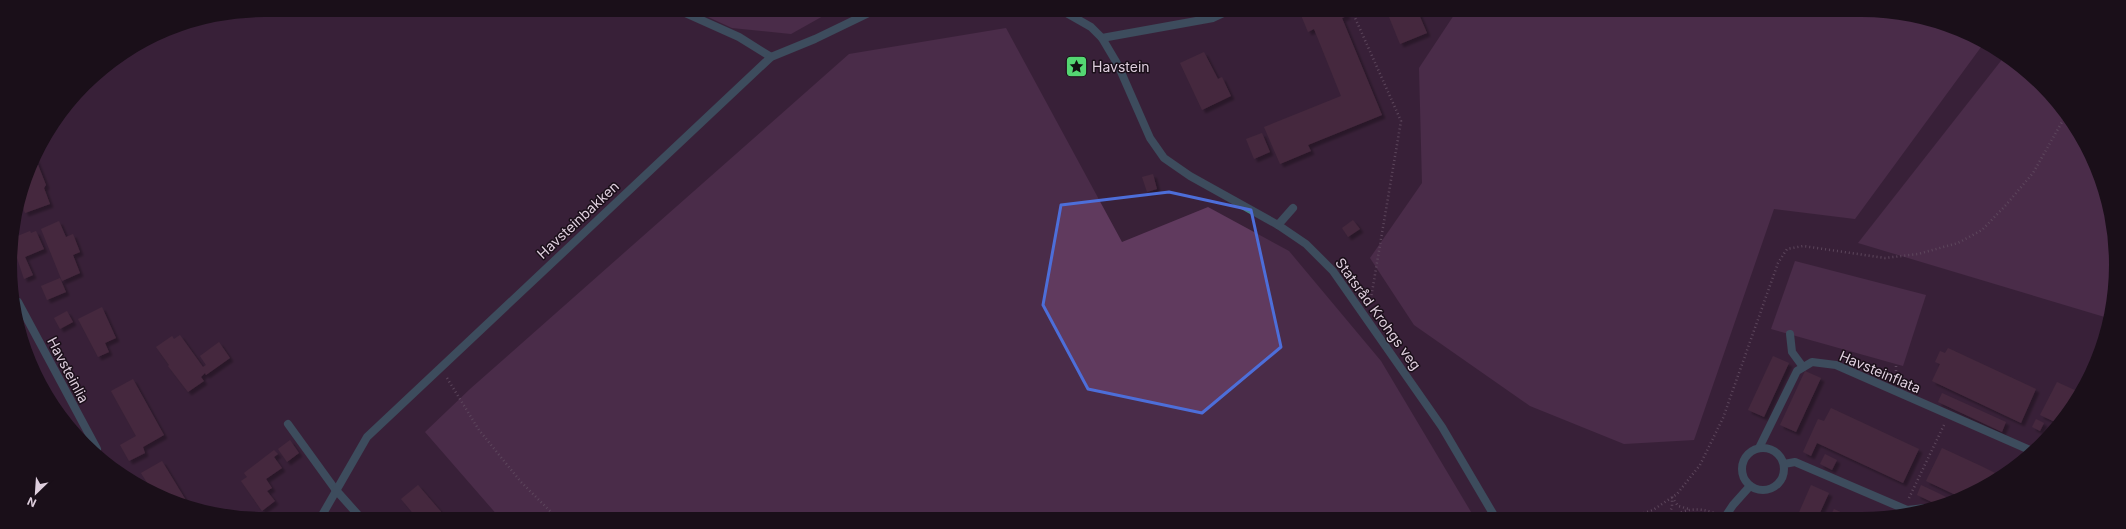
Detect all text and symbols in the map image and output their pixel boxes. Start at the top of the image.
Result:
place icon: Havstein [1063,54,1089,80]
place label: Havstein [1092,58,1150,75]
street label: Havsteinbakken [533,177,622,262]
street label: Statsråd Krohgs veg [1332,254,1425,373]
street label: Havsteinlia [44,334,93,406]
street label: Havsteinflata [1837,347,1923,396]
north arrow [16,473,56,513]
text: N [25,494,39,510]

